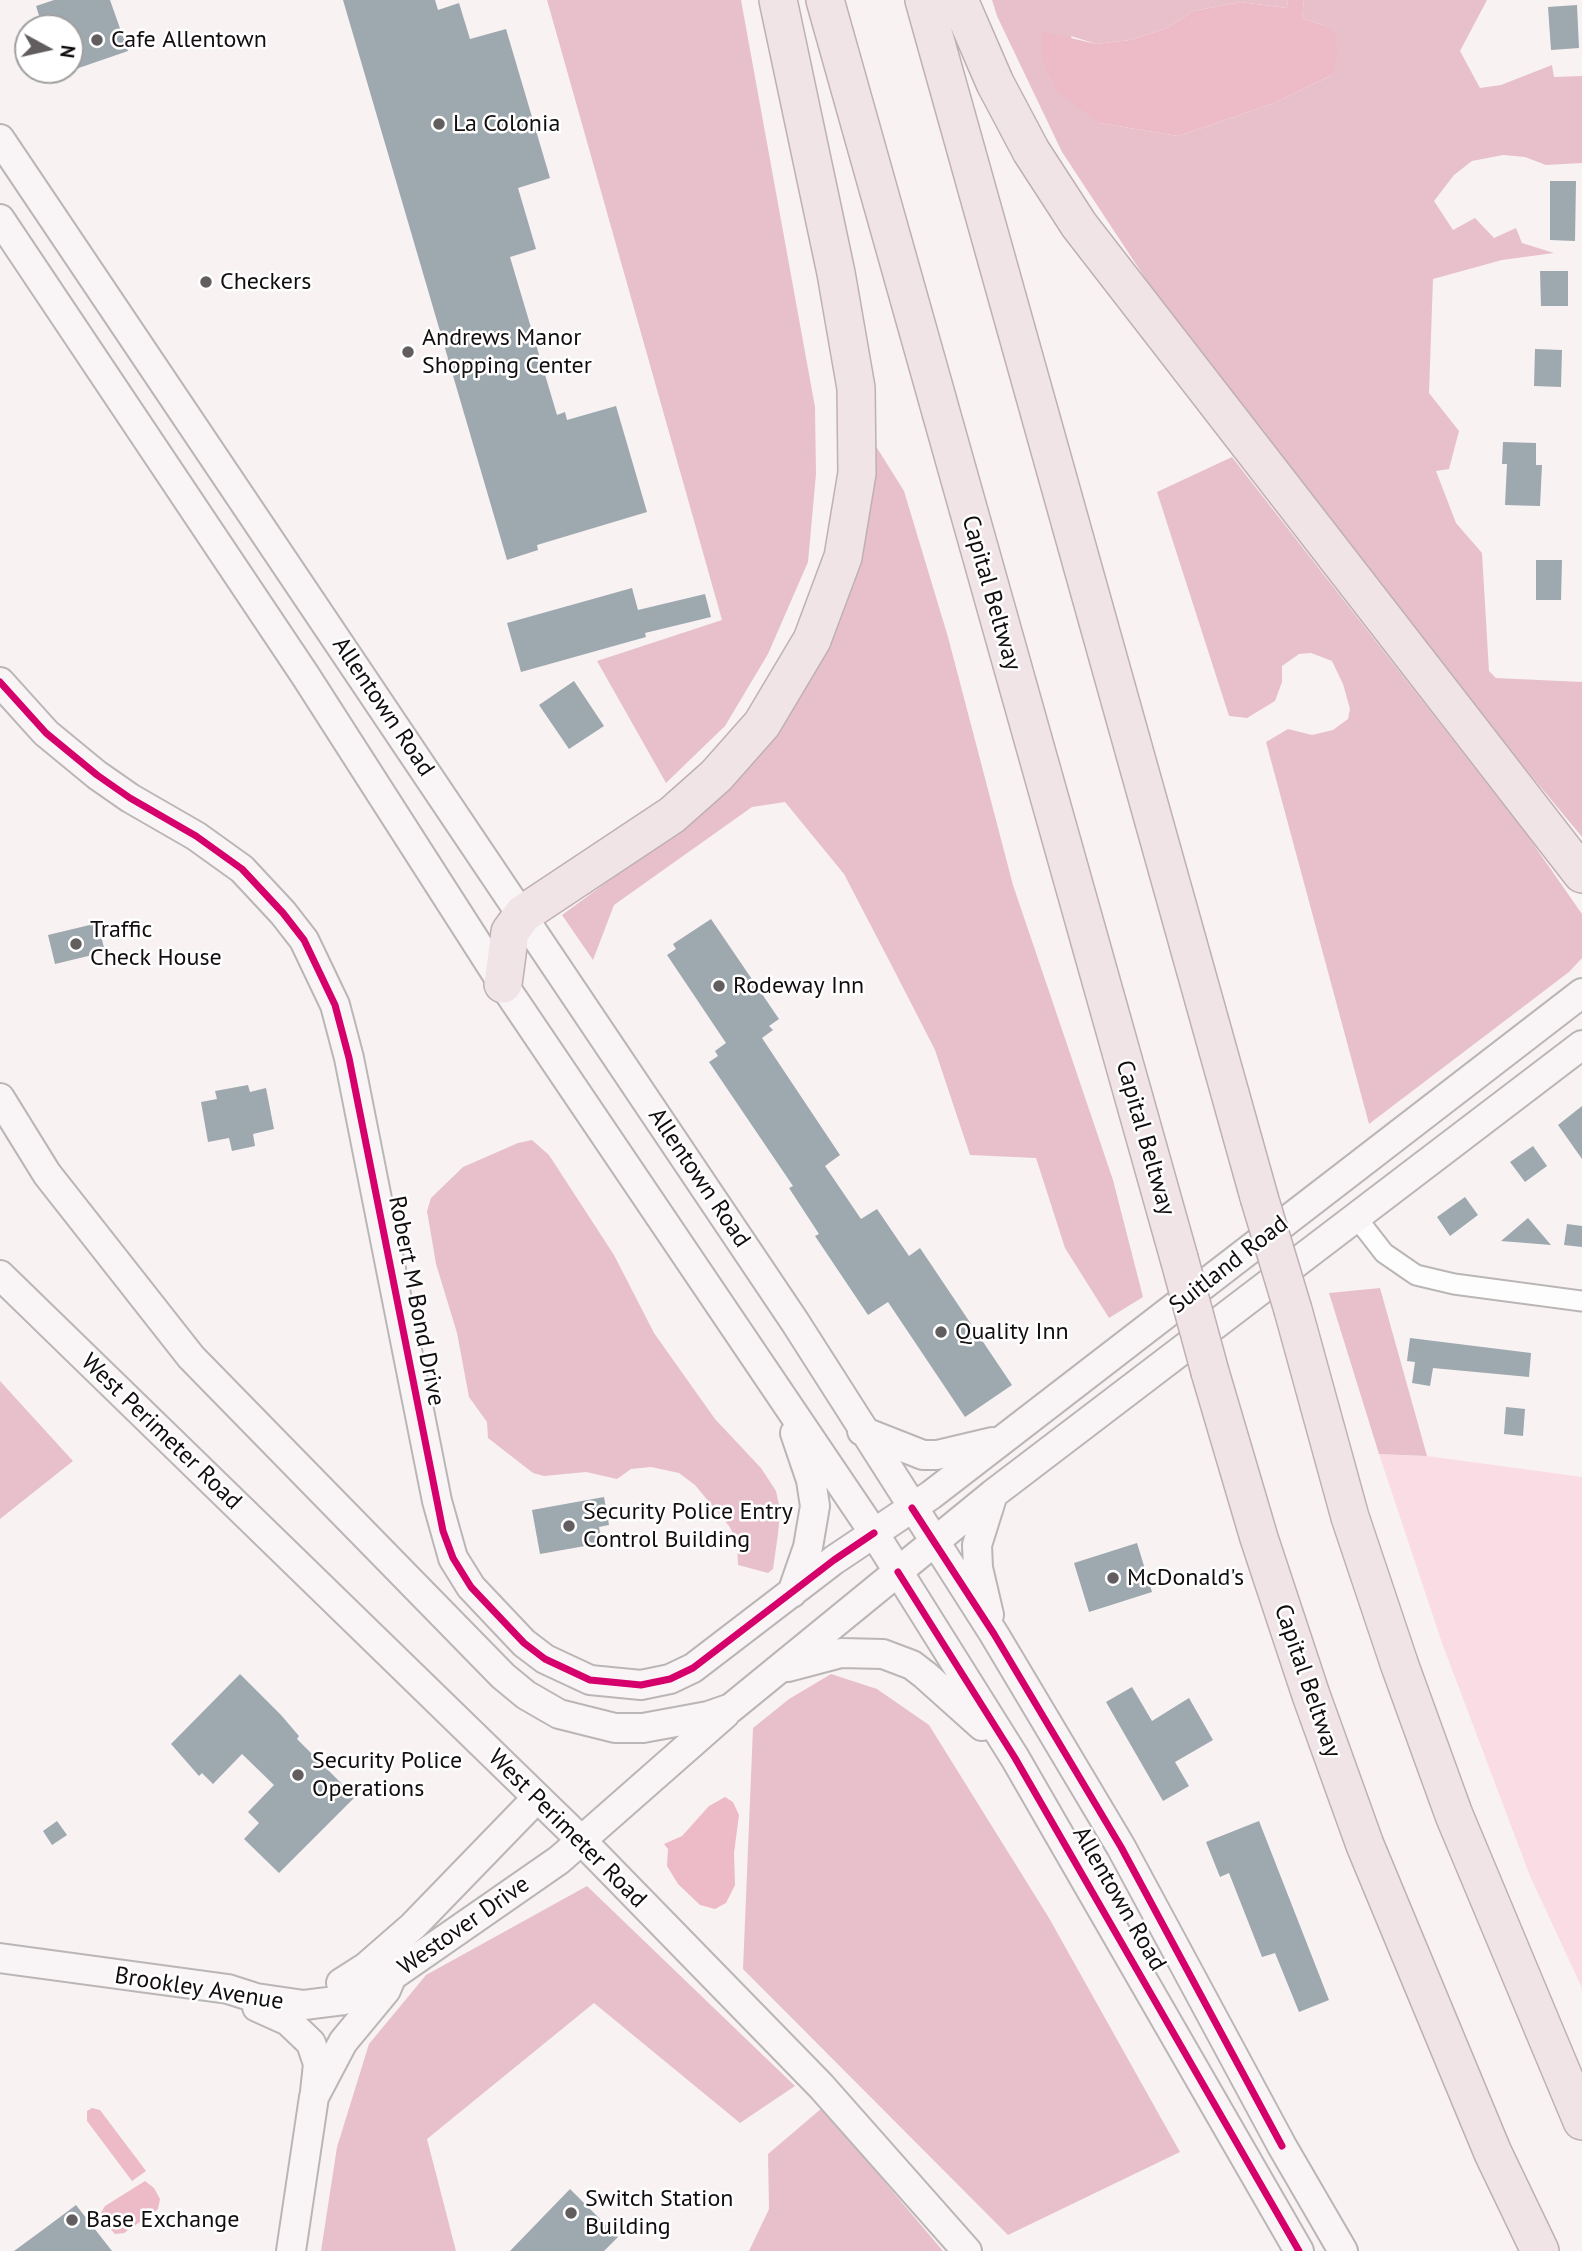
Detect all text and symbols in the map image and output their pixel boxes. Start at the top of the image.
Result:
north arrow [14,14,84,84]
place label: Cafe Allentown [111,26,267,54]
marker: Cafe Allentown [89,32,105,48]
text: N [55,44,81,59]
place label: La Colonia [453,110,560,138]
marker: La Colonia [431,116,447,132]
place label: Checkers [220,268,311,296]
marker: Checkers [198,274,214,290]
place label: Andrews Manor Shopping Center [422,324,592,380]
marker: Andrews Manor Shopping Center [400,344,416,360]
street label: Capital Beltway [955,512,1027,674]
street label: Allentown Road [326,632,440,782]
place label: Traffic Check House [90,916,222,972]
marker: Traffic Check House [68,936,84,952]
place label: Rodeway Inn [733,972,864,1000]
marker: Rodeway Inn [711,978,727,994]
street label: Capital Beltway [1109,1057,1181,1219]
street label: Allentown Road [642,1103,756,1253]
street label: Robert M Bond Drive [382,1194,450,1408]
street label: Suitland Road [1164,1210,1294,1320]
place label: Quality Inn [955,1318,1069,1346]
marker: Quality Inn [933,1324,949,1340]
street label: West Perimeter Road [75,1348,247,1516]
place label: Security Police Entry Control Building [583,1498,793,1554]
marker: Security Police Entry Control Building [561,1518,577,1534]
place label: McDonald's [1127,1564,1244,1592]
marker: McDonald's [1105,1570,1121,1586]
street label: Capital Beltway [1267,1601,1347,1761]
street label: West Perimeter Road [482,1744,652,1914]
place label: Security Police Operations [312,1747,462,1803]
marker: Security Police Operations [290,1767,306,1783]
street label: Allentown Road [1066,1822,1172,1976]
street label: Westover Drive [393,1870,535,1982]
street label: Brookley Avenue [112,1961,286,2017]
place label: Switch Station Building [585,2185,733,2241]
marker: Switch Station Building [563,2205,579,2221]
place label: Base Exchange [86,2206,239,2234]
marker: Base Exchange [64,2212,80,2228]

